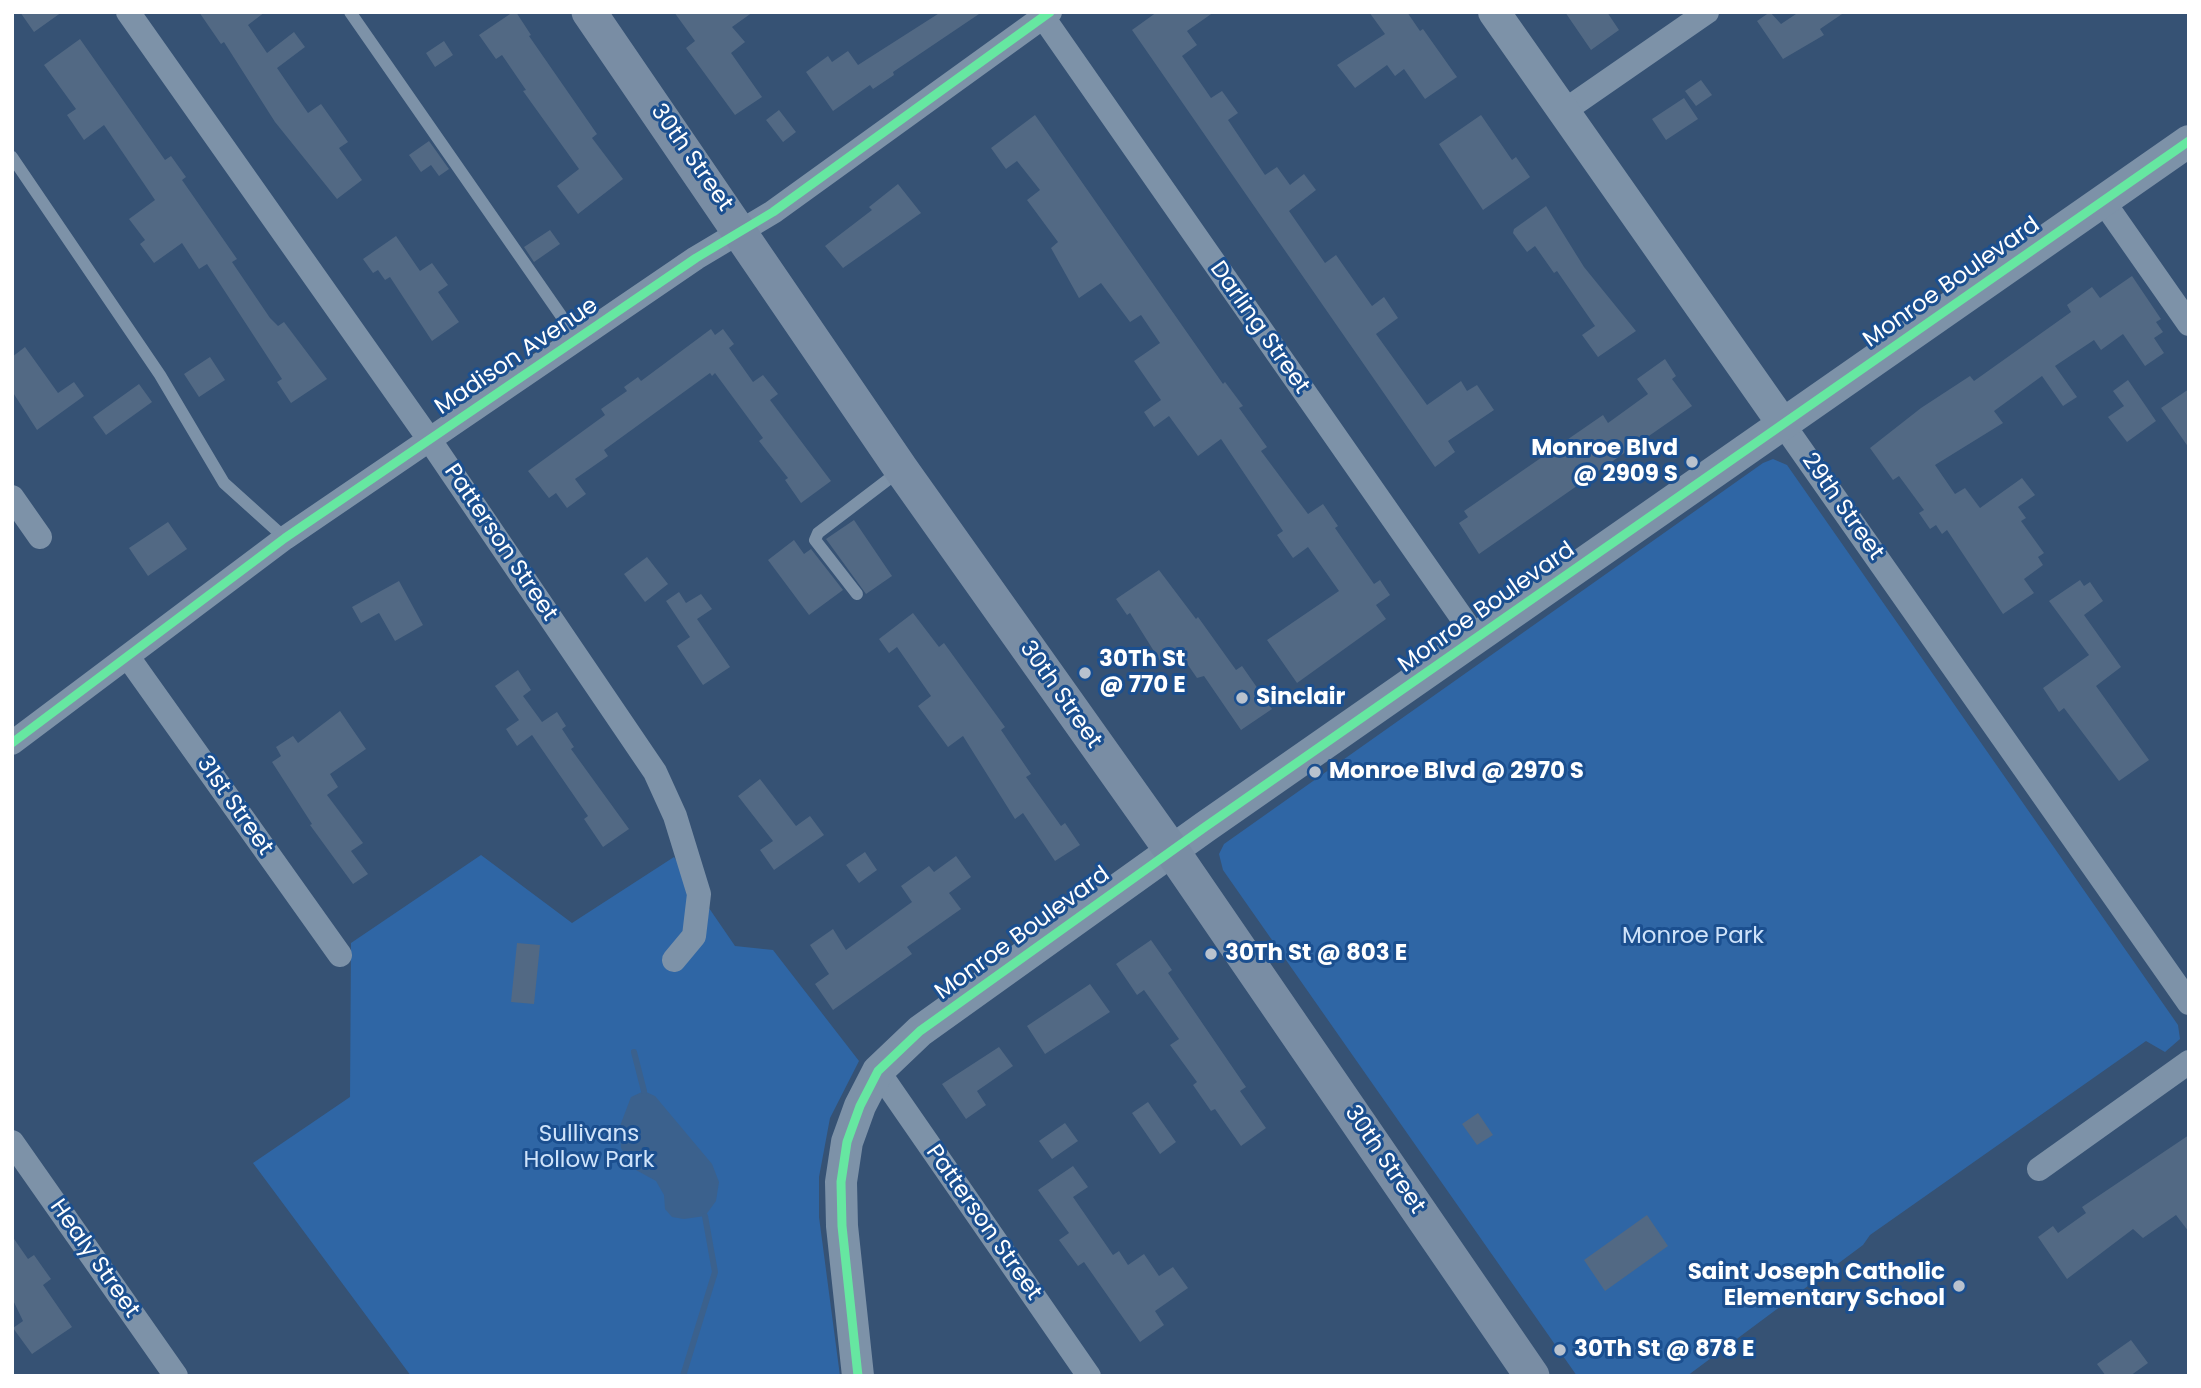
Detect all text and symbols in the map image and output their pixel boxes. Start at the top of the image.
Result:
street label: 30th Street [644,99,738,217]
street label: Monroe Boulevard [1858,212,2046,354]
street label: Darling Street [1203,256,1315,400]
street label: Madison Avenue [430,292,604,422]
place label: Monroe Blvd @ 2909 S [1531,435,1678,489]
street label: 29th Street [1795,448,1889,566]
marker: Monroe Blvd @ 2909 S [1684,454,1700,470]
street label: Patterson Street [437,459,563,627]
street label: Monroe Boulevard [1393,537,1581,679]
street label: 30th Street [1013,636,1107,754]
place label: 30Th St @ 770 E [1099,646,1186,700]
marker: 30Th St @ 770 E [1077,665,1093,681]
place label: Sinclair [1256,684,1345,712]
marker: Sinclair [1234,690,1250,706]
street label: 31st Street [190,751,278,861]
place label: Monroe Blvd @ 2970 S [1329,758,1584,786]
marker: Monroe Blvd @ 2970 S [1307,764,1323,780]
street label: Monroe Boulevard [930,861,1116,1007]
park label: Monroe Park [1622,923,1764,951]
place label: 30Th St @ 803 E [1225,940,1407,968]
marker: 30Th St @ 803 E [1203,946,1219,962]
street label: 30th Street [1338,1101,1430,1219]
park label: Sullivans Hollow Park [524,1121,654,1175]
street label: Patterson Street [919,1140,1047,1306]
street label: Healy Street [43,1195,145,1323]
place label: Saint Joseph Catholic Elementary School [1688,1259,1945,1313]
marker: Saint Joseph Catholic Elementary School [1951,1278,1967,1294]
place label: 30Th St @ 878 E [1574,1336,1754,1364]
marker: 30Th St @ 878 E [1552,1342,1568,1358]

